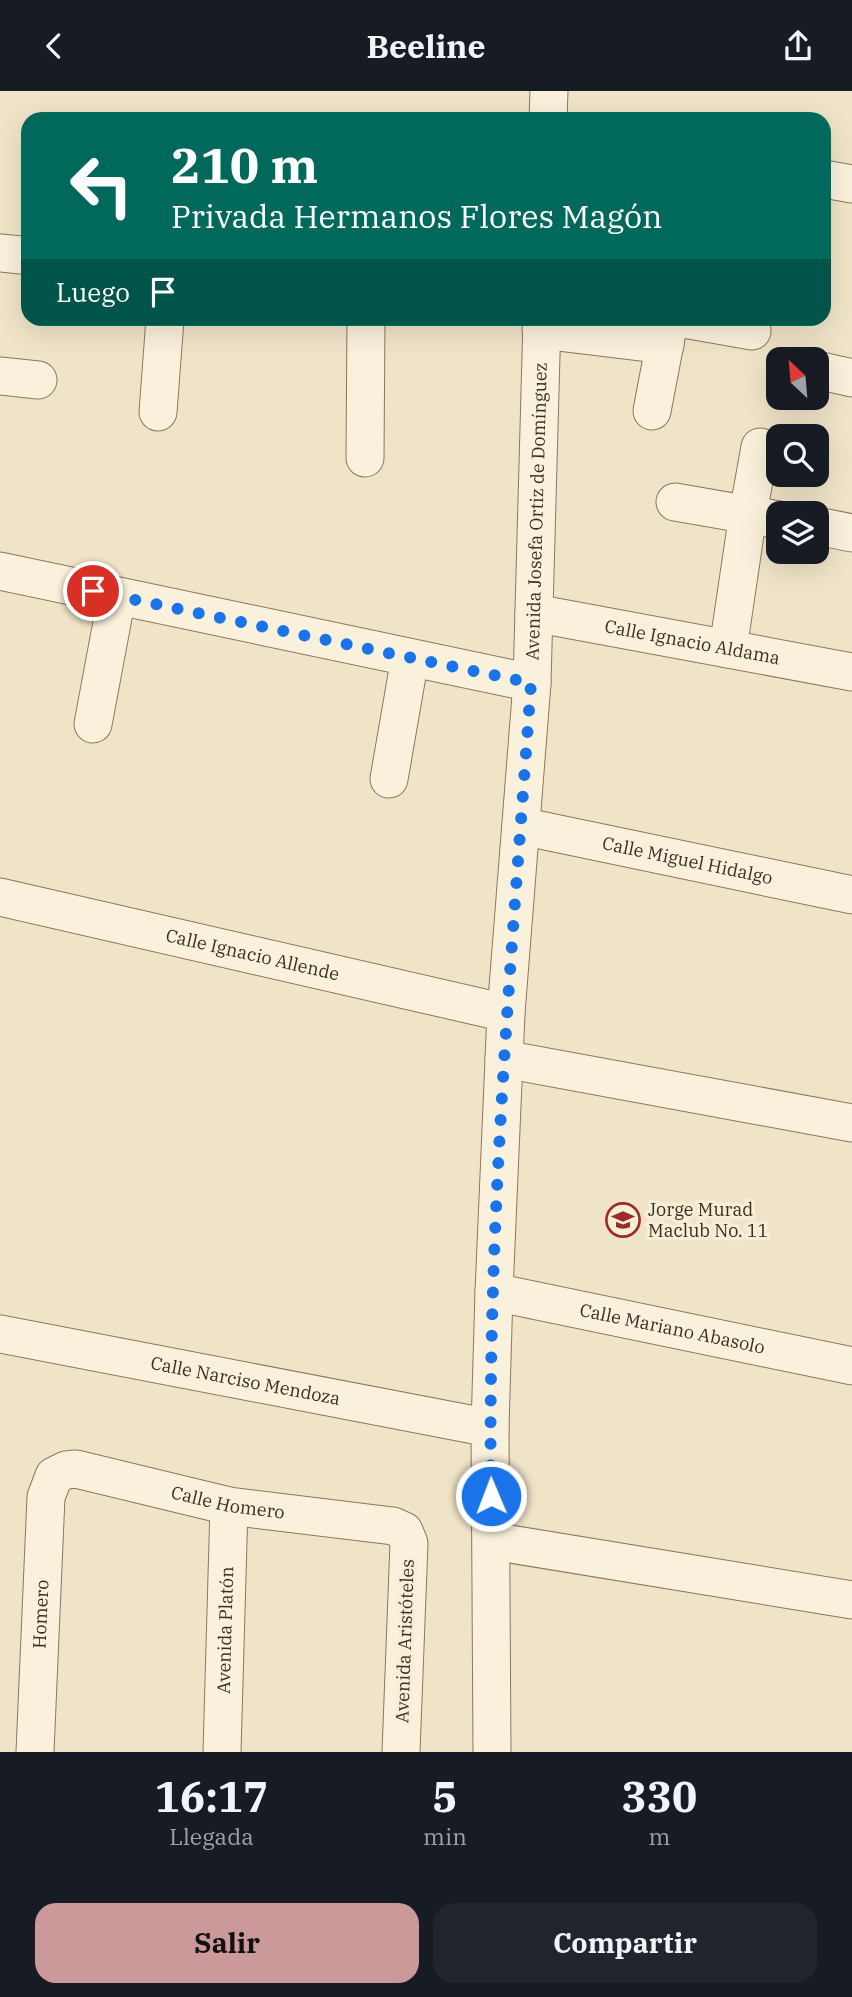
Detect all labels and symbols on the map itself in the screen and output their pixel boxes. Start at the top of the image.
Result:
north arrow [766,347,830,409]
street label: Avenida Josefa Ortiz de Domínguez [521,362,552,661]
pin [63,561,123,621]
street label: Calle Ignacio Aldama [603,614,782,669]
street label: Calle Miguel Hidalgo [600,831,775,889]
street label: Calle Ignacio Allende [164,923,342,985]
place label: Jorge Murad Maclub No. 11 [648,1198,768,1242]
school or university icon: Jorge Murad Maclub No. 11 [604,1201,642,1239]
street label: Calle Mariano Abasolo [578,1298,767,1359]
street label: Calle Narciso Mendoza [149,1351,343,1410]
position arrow [454,1459,528,1533]
street label: Calle Homero [169,1480,286,1524]
street label: Avenida Aristóteles [390,1559,419,1723]
street label: Avenida Platón [212,1566,238,1694]
street label: Homero [27,1579,53,1649]

